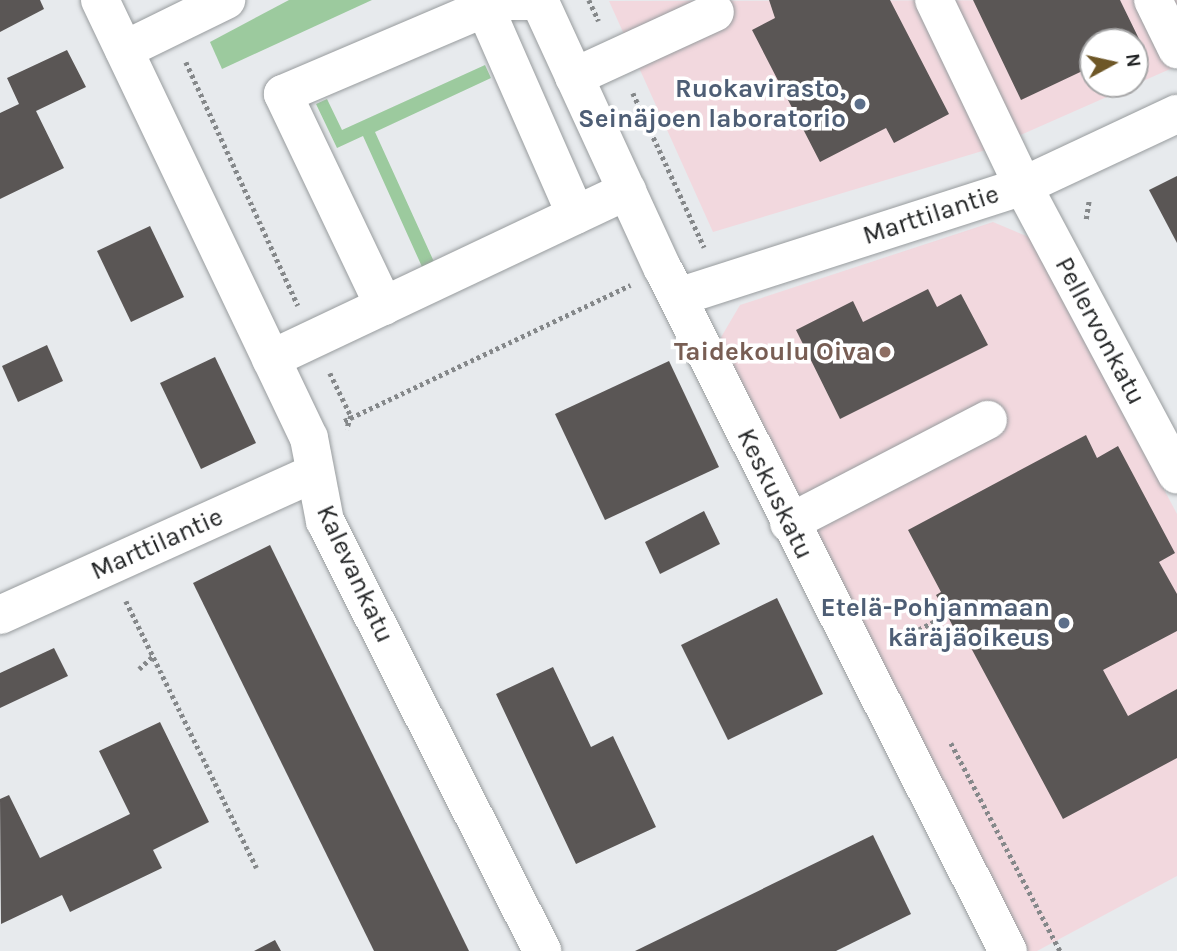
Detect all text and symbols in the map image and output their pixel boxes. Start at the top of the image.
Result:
north arrow [1079,28,1149,98]
text: N [1121,52,1145,69]
place label: Ruokavirasto, Seinäjoen laboratorio [578,73,846,134]
marker: Ruokavirasto, Seinäjoen laboratorio [852,96,868,112]
street label: Marttilantie [859,178,1003,252]
street label: Pellervonkatu [1048,252,1152,410]
place label: Taidekoulu Oiva [674,336,871,368]
marker: Taidekoulu Oiva [877,344,893,360]
street label: Keskuskatu [730,424,820,564]
street label: Kalevankatu [310,500,400,648]
street label: Marttilantie [86,501,228,587]
place label: Etelä-Pohjanmaan käräjäoikeus [820,592,1050,654]
marker: Etelä-Pohjanmaan käräjäoikeus [1056,615,1072,631]

